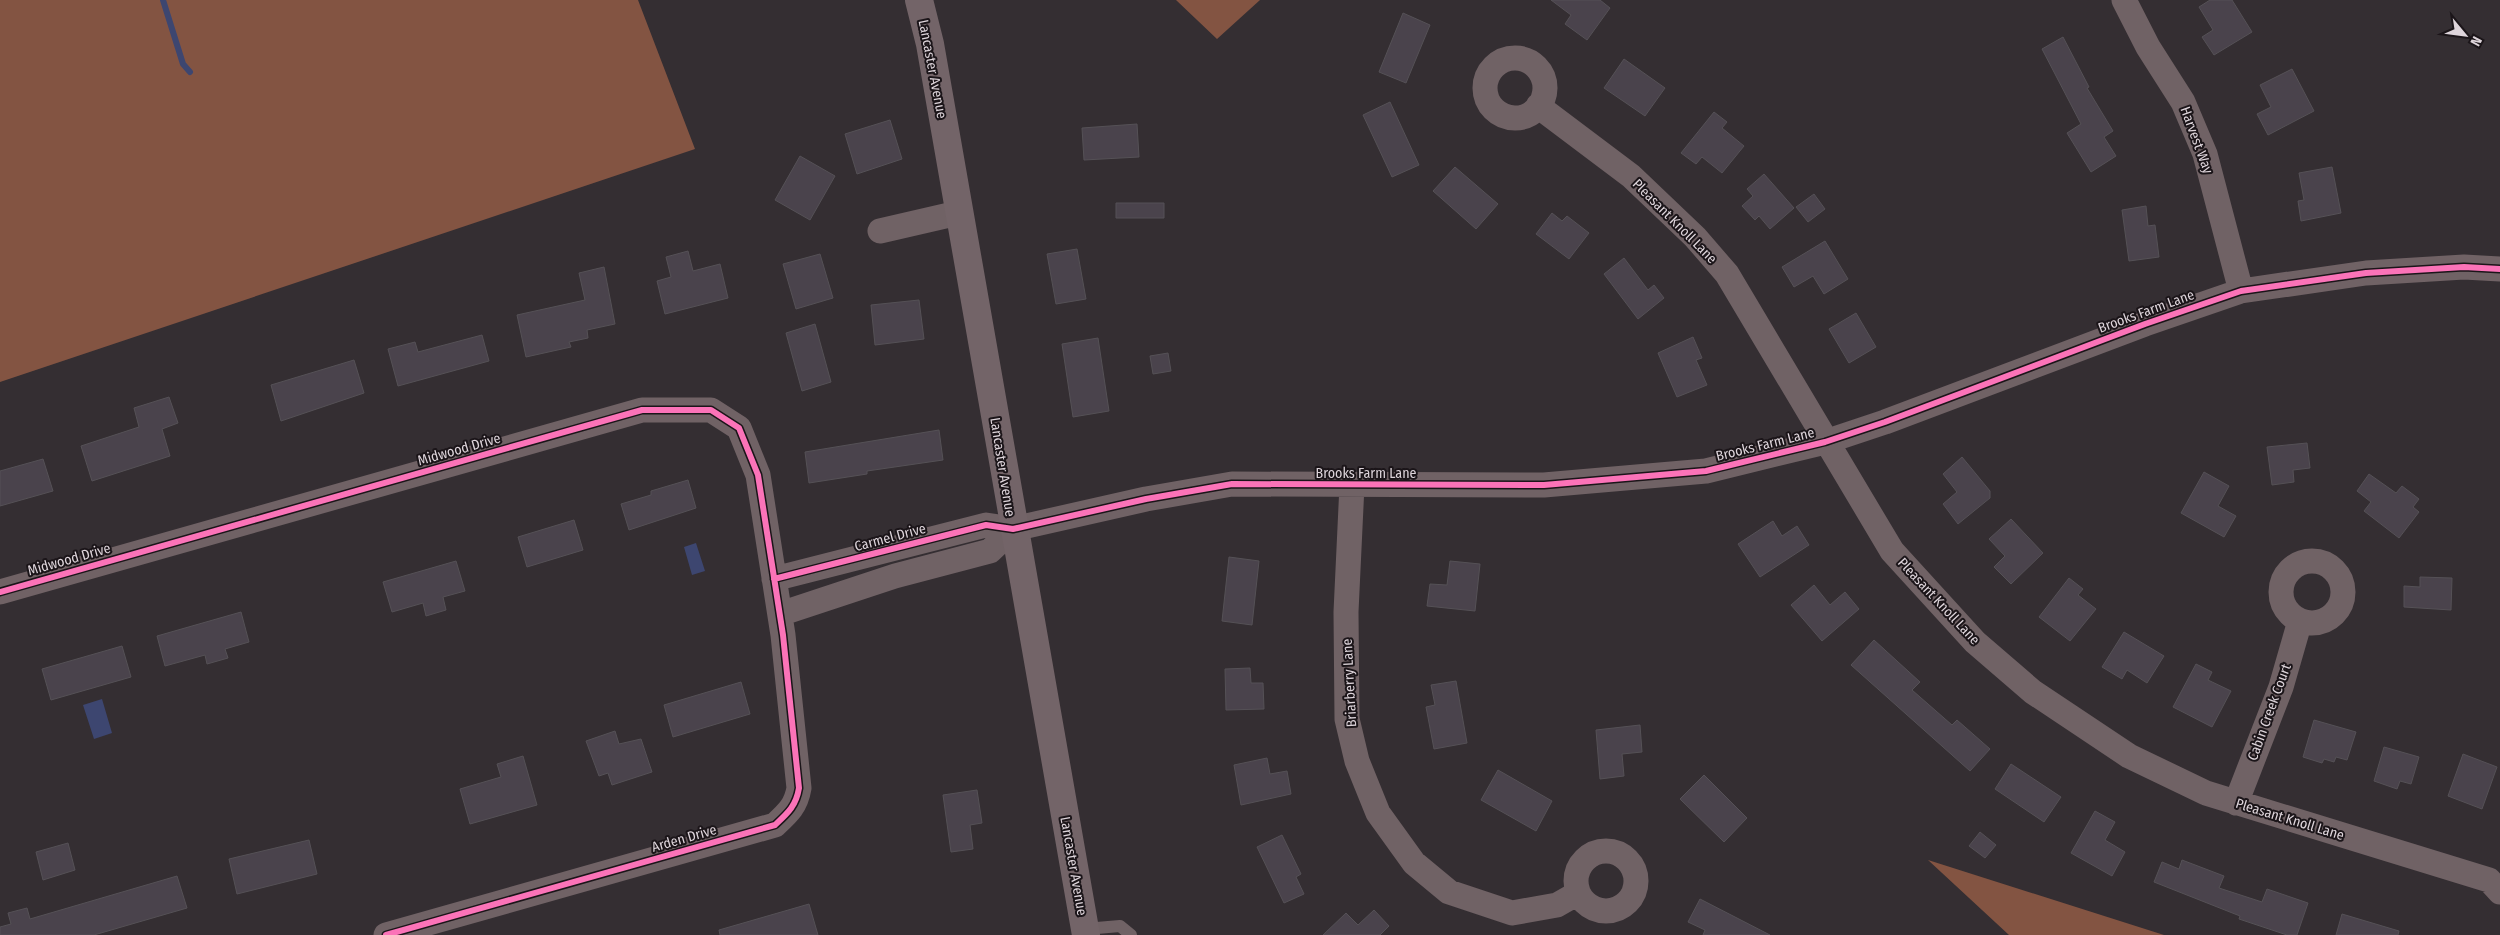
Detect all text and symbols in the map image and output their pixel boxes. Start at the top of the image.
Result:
north arrow [2440,10,2490,60]
street label: Lancaster Avenue [915,18,950,120]
text: N [2466,33,2485,49]
street label: Harvest Way [2177,104,2217,177]
street label: Pleasant Knoll Lane [1629,176,1720,267]
street label: Brooks Farm Lane [2096,286,2197,337]
street label: Lancaster Avenue [986,416,1019,518]
street label: Brooks Farm Lane [1714,424,1816,465]
street label: Midwood Drive [416,430,503,469]
street label: Brooks Farm Lane [1316,465,1417,482]
street label: Carmel Drive [853,520,928,555]
street label: Midwood Drive [26,540,113,579]
street label: Pleasant Knoll Lane [1894,554,1983,648]
street label: Briarberry Lane [1339,638,1360,728]
street label: Cabin Creek Court [2244,661,2295,763]
street label: Pleasant Knoll Lane [2234,795,2346,844]
street label: Lancaster Avenue [1056,815,1091,917]
street label: Arden Drive [650,821,719,856]

